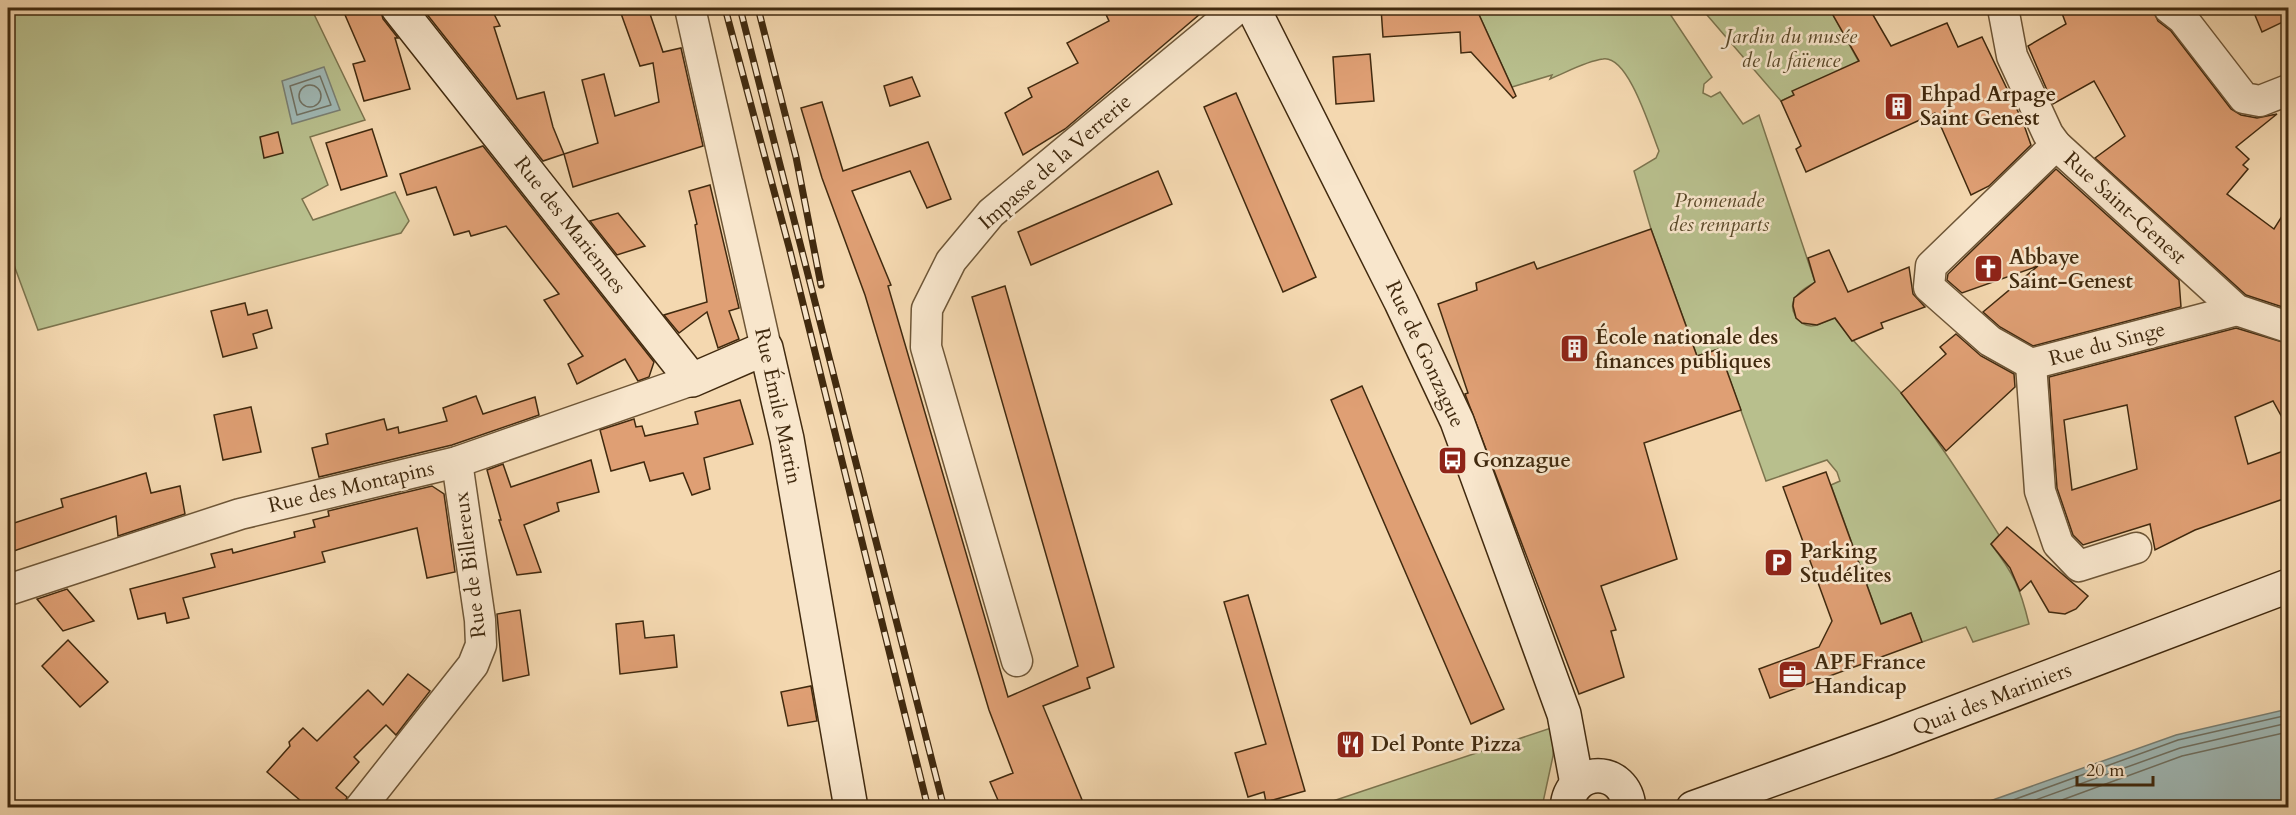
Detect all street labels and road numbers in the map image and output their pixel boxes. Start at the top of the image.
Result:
street label: Impasse de la Verrerie [972,88,1138,236]
street label: Rue Saint-Genest [2057,145,2193,271]
street label: Rue des Mariennes [507,150,633,300]
street label: Rue de Gonzague [1378,276,1472,432]
street label: Rue du Singe [2046,315,2168,373]
street label: Rue Émile Martin [747,325,809,487]
street label: Rue des Montapins [265,454,437,520]
street label: Rue de Billereux [447,490,493,640]
street label: Quai des Mariniers [1908,655,2076,743]

